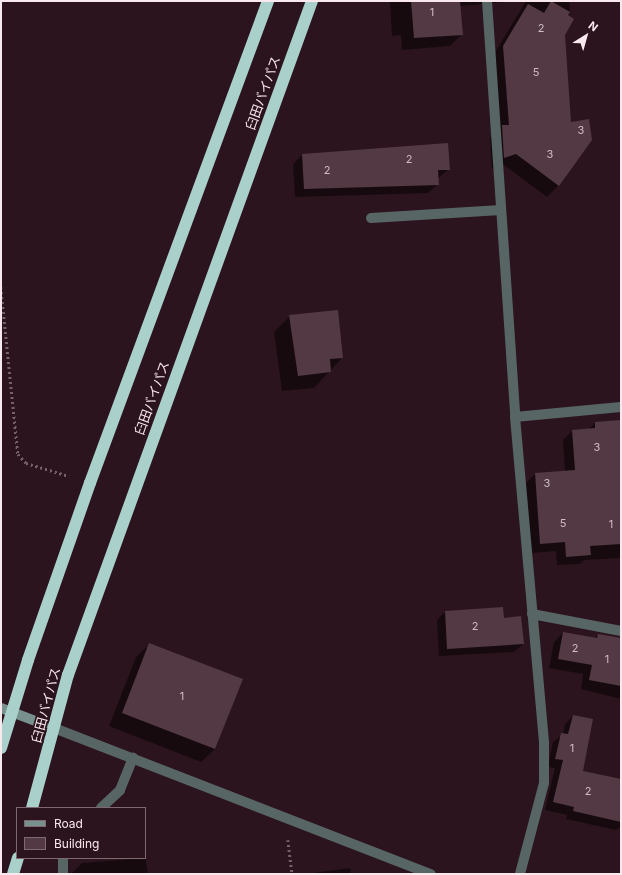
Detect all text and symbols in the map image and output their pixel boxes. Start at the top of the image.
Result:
house number: 1 [430,5,434,19]
north arrow [566,16,606,56]
text: N [586,18,601,35]
house number: 2 [538,21,544,35]
street label: 臼田バイパス [242,54,284,132]
house number: 5 [533,65,539,79]
house number: 3 [578,123,584,137]
house number: 3 [547,147,553,161]
house number: 2 [406,152,412,166]
house number: 2 [324,163,330,177]
street label: 臼田バイパス [131,359,173,437]
house number: 3 [594,440,600,454]
house number: 3 [544,476,550,490]
house number: 5 [560,516,566,530]
house number: 1 [609,517,613,531]
house number: 2 [472,619,478,633]
house number: 2 [572,641,578,655]
house number: 1 [605,652,609,666]
street label: 臼田バイパス [28,665,64,745]
house number: 1 [180,689,184,703]
house number: 1 [570,741,574,755]
house number: 2 [585,784,591,798]
legend [16,807,146,859]
text: Road [54,816,83,831]
text: Building [54,836,99,851]

